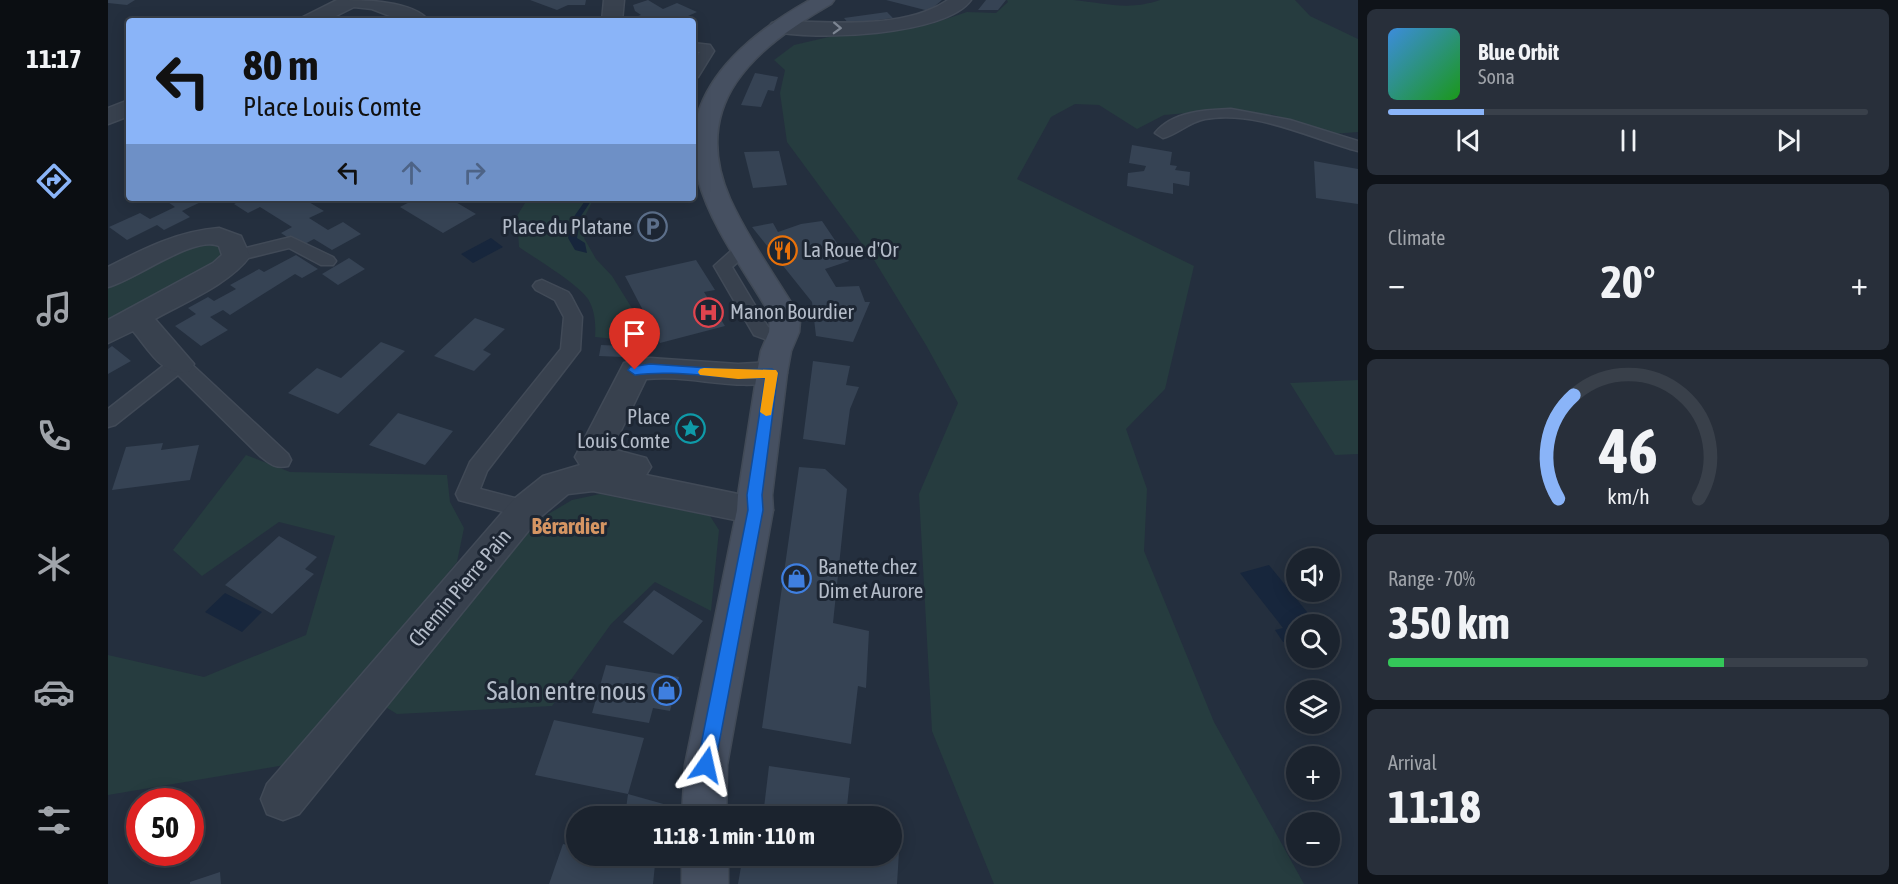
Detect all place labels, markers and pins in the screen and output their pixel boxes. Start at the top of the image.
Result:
parking icon: Place du Platane [637,211,669,243]
place label: Place du Platane [502,214,632,238]
restaurant icon: La Roue d'Or [766,234,798,266]
place label: La Roue d'Or [803,237,899,261]
hospital icon: Manon Bourdier [693,296,725,328]
place label: Manon Bourdier [730,299,854,323]
pin [609,308,660,370]
place label: Place Louis Comte [577,404,670,452]
place icon: Place Louis Comte [675,413,707,445]
place label: Banette chez Dim et Aurore [818,554,923,602]
shop icon: Banette chez Dim et Aurore [781,563,813,595]
shop icon: Salon entre nous [651,675,683,707]
place label: Salon entre nous [486,676,646,706]

